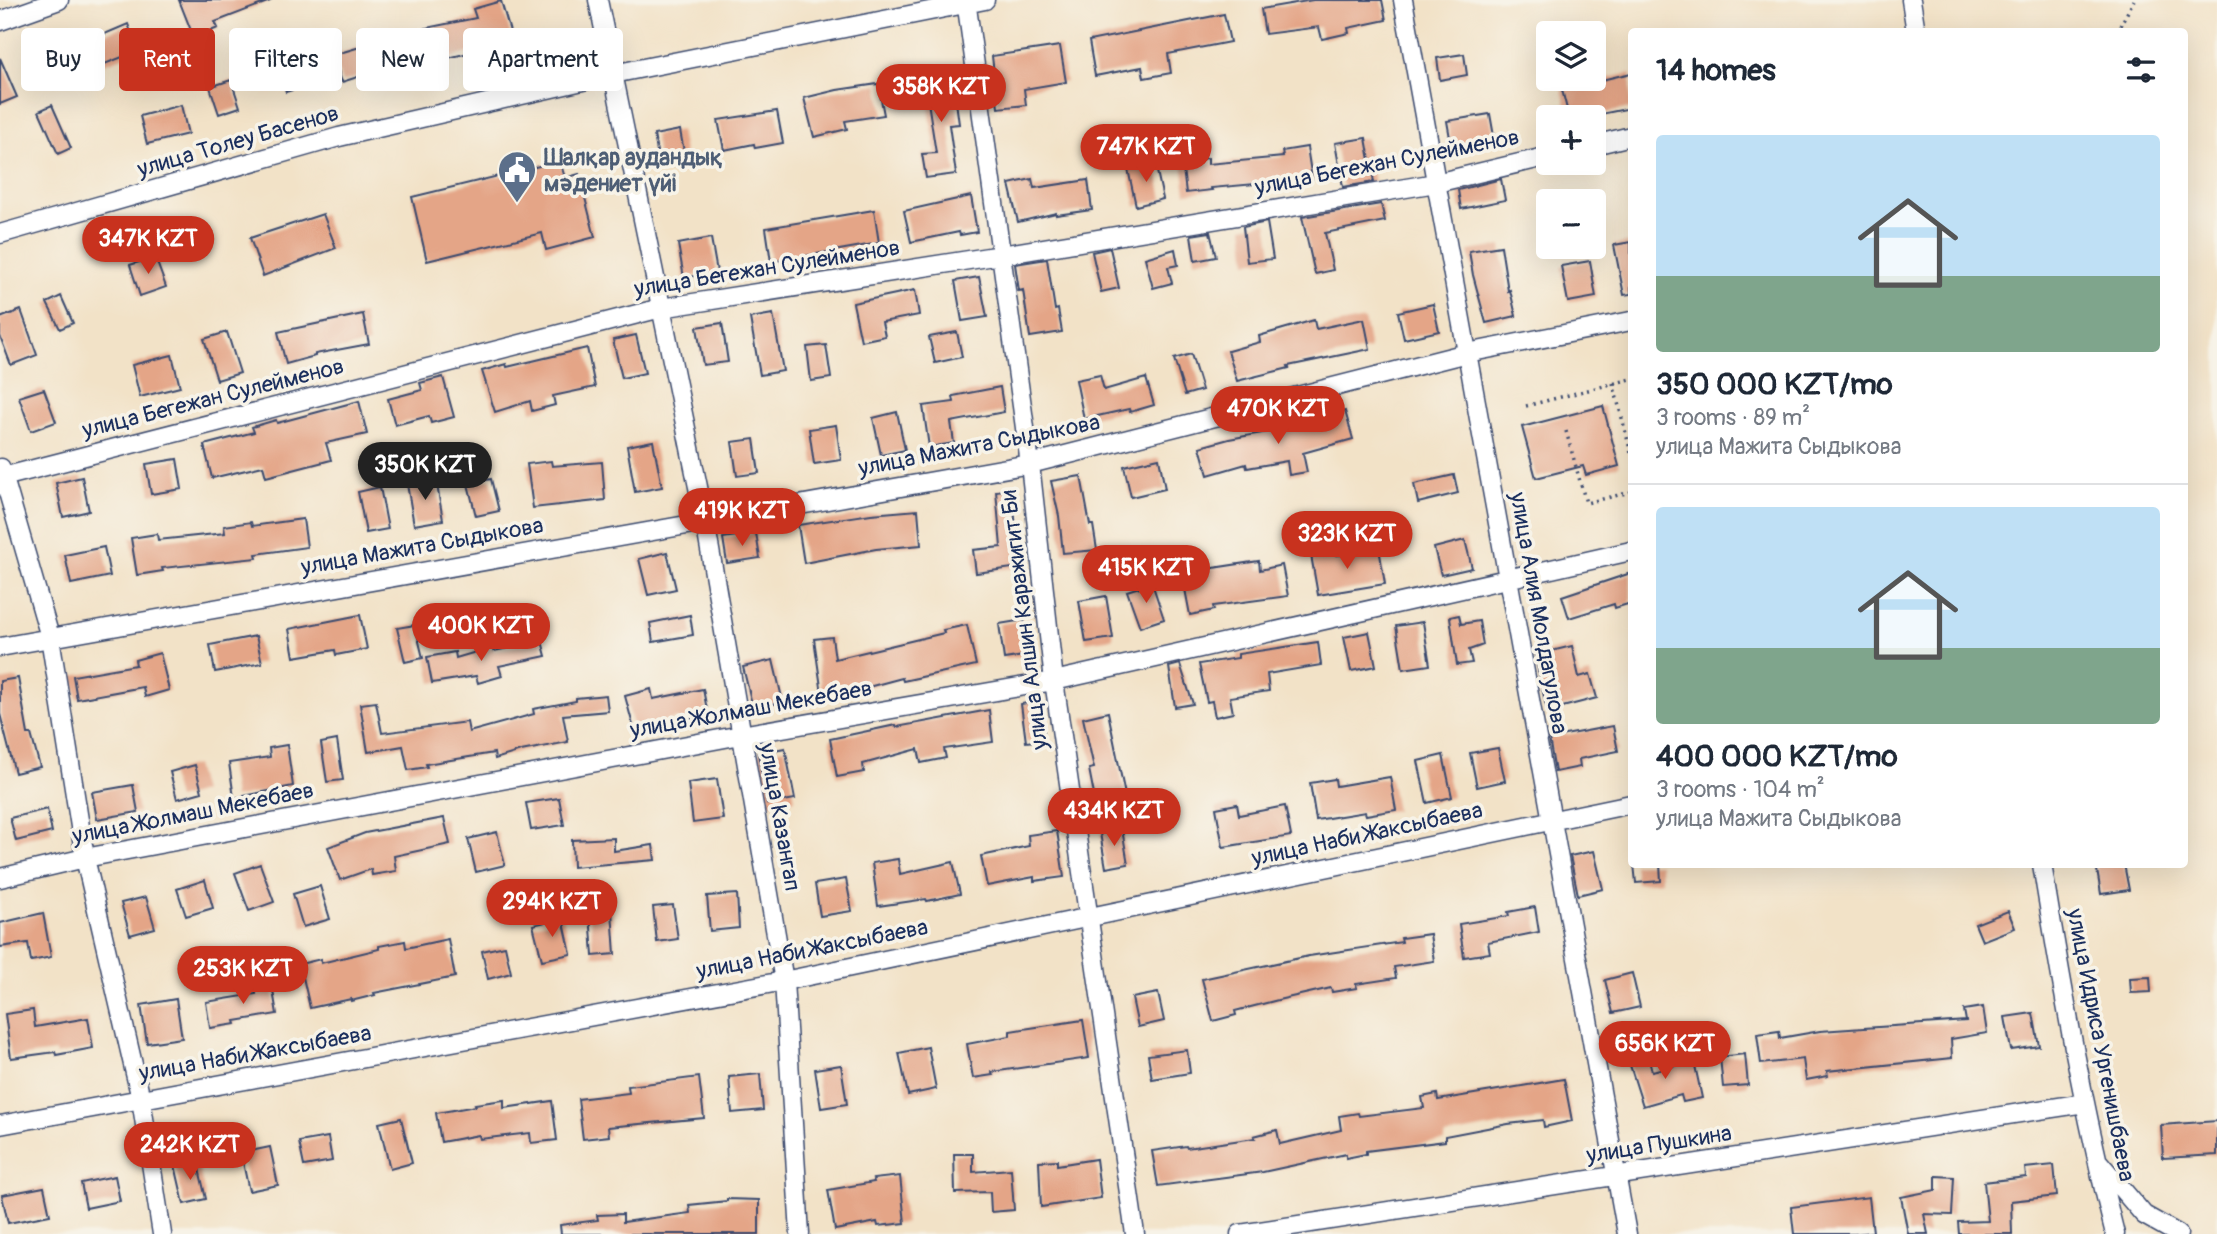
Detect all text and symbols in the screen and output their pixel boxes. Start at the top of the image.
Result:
map controls [1536,21,1606,259]
button: layers [1536,21,1606,91]
chip: Buy [21,28,105,91]
chip: Rent [119,28,215,91]
chip: Filters [229,28,342,91]
chip: New [356,28,449,91]
chip: Apartment [463,28,623,91]
icon: filters [2122,51,2160,89]
text: 14 homes [1656,52,1776,89]
pin: 358K KZT [869,64,1013,124]
text: 358K KZT [892,72,990,101]
street label: улица Толеу Басенов [133,98,342,184]
button: + [1536,105,1606,175]
street label: улица Бегежан Сулейменов [1251,122,1522,202]
pin: 747K KZT [1074,124,1218,184]
text: 747K KZT [1097,132,1195,161]
place label: Шалқар аудандық мәдениет үйі [543,143,723,198]
public building icon: Шалқар аудандық мәдениет үйі [496,149,538,204]
icon: home [1845,180,1971,306]
button: − [1536,189,1606,259]
pin: 347K KZT [76,216,220,276]
text: 347K KZT [98,224,198,253]
street label: улица Бегежан Сулейменов [631,233,902,303]
street label: улица Бегежан Сулейменов [78,351,347,445]
text: 350 000 KZT/mo [1656,366,1893,403]
pin: 470K KZT [1206,386,1350,446]
text: 470K KZT [1227,394,1329,423]
text: 3 rooms · 89 m² [1656,403,1810,432]
street label: улица Мажита Сыдыкова [855,407,1102,483]
text: улица Мажита Сыдыкова [1656,432,1901,461]
pin: 350K KZT [353,442,497,502]
text: 350K KZT [374,450,476,479]
pin: 419K KZT [670,489,814,548]
street label: улица Алшин Каражигит Би [994,489,1054,752]
street label: улица Алия Молдагулова [1503,489,1575,736]
text: 419K KZT [694,496,790,525]
street label: улица Мажита Сыдыкова [298,510,545,582]
pin: 323K KZT [1275,512,1419,571]
text: 323K KZT [1297,519,1397,548]
pin: 415K KZT [1074,546,1218,605]
icon: home [1845,552,1971,678]
text: 415K KZT [1098,553,1194,582]
pin: 400K KZT [409,604,553,663]
text: 400K KZT [428,611,534,640]
street label: улица Жолмаш Мекебаев [627,673,874,745]
text: 400 000 KZT/mo [1656,738,1898,775]
street label: улица Казангап [753,740,807,893]
street label: улица Жолмаш Мекебаев [69,775,316,851]
text: 3 rooms · 104 m² [1656,775,1825,804]
pin: 434K KZT [1042,788,1186,848]
street label: улица Наби Жаксыбаева [1248,795,1485,873]
text: 434K KZT [1064,796,1164,825]
text: улица Мажита Сыдыкова [1656,804,1901,833]
pin: 294K KZT [480,880,624,939]
text: 294K KZT [502,887,602,916]
street label: улица Идриса Ургенишбаева [2060,905,2142,1184]
street label: улица Наби Жаксыбаева [693,912,930,986]
pin: 253K KZT [171,946,315,1006]
text: 253K KZT [193,954,293,983]
street label: улица Наби Жаксыбаева [136,1018,373,1088]
pin: 656K KZT [1593,1021,1737,1081]
text: 656K KZT [1615,1029,1715,1058]
street label: улица Пушкина [1583,1118,1734,1170]
pin: 242K KZT [118,1122,262,1182]
text: 242K KZT [140,1130,240,1159]

